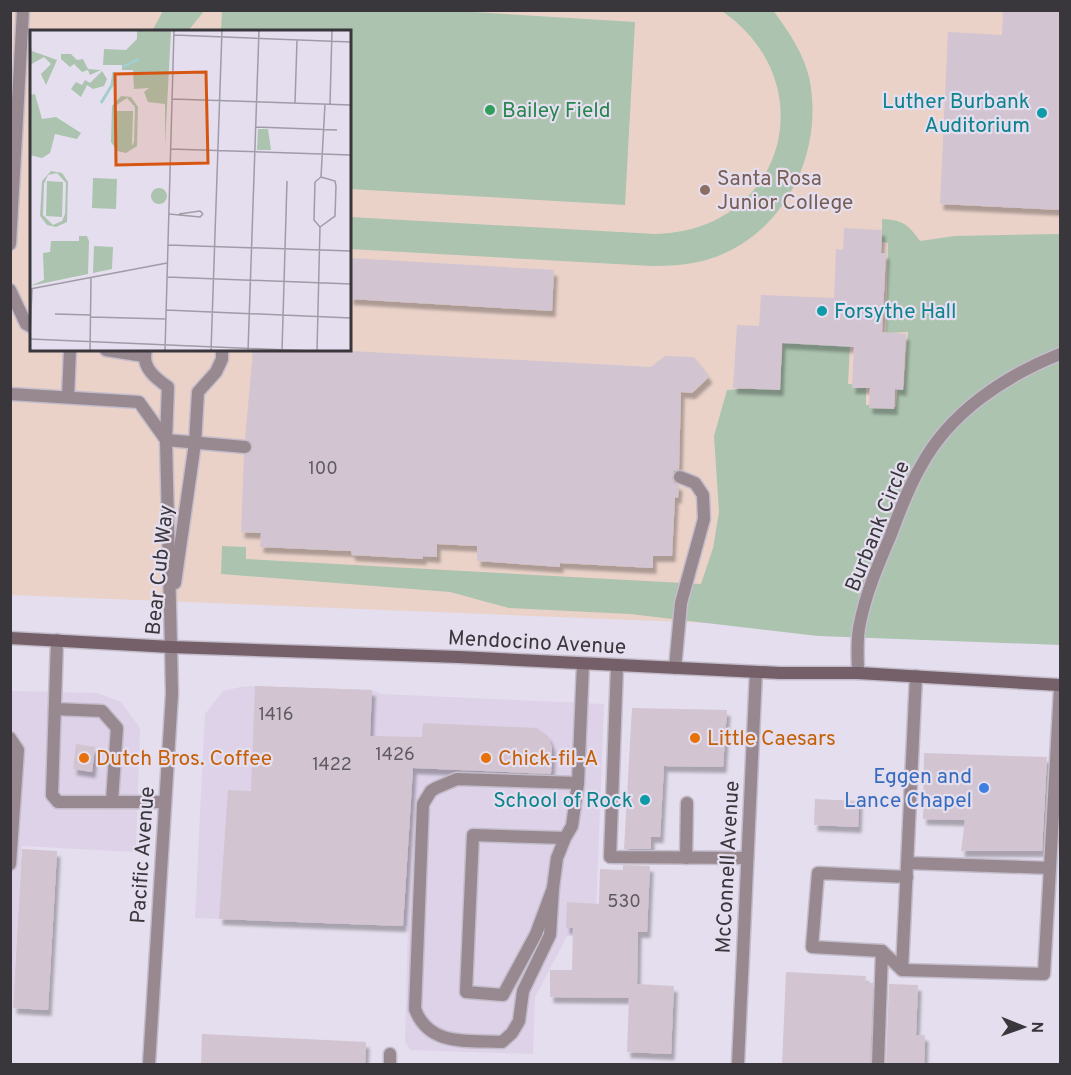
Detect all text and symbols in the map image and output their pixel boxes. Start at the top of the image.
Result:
inset map [30,30,351,351]
place label: Luther Burbank Auditorium [882,89,1030,140]
place label: Bailey Field [502,98,611,125]
marker: Bailey Field [483,103,497,117]
marker: Luther Burbank Auditorium [1035,106,1049,120]
place label: Santa Rosa Junior College [717,166,853,217]
marker: Santa Rosa Junior College [698,183,712,197]
place label: Forsythe Hall [834,299,957,326]
marker: Forsythe Hall [815,304,829,318]
street label: Burbank Circle [840,457,917,596]
house number: 100 [308,458,338,481]
street label: Bear Cub Way [140,504,181,636]
street label: Mendocino Avenue [447,625,627,662]
house number: 1416 [259,704,294,727]
place label: Little Caesars [707,726,836,753]
marker: Little Caesars [688,731,702,745]
house number: 1426 [375,744,415,767]
place label: Dutch Bros. Coffee [96,746,272,773]
place label: Chick-fil-A [498,746,598,773]
marker: Dutch Bros. Coffee [77,751,91,765]
marker: Chick-fil-A [479,751,493,765]
house number: 1422 [312,754,352,777]
place label: Eggen and Lance Chapel [844,764,972,815]
street label: McConnell Avenue [710,780,747,954]
marker: Eggen and Lance Chapel [977,781,991,795]
street label: Pacific Avenue [125,786,162,924]
place label: School of Rock [493,788,633,815]
marker: School of Rock [638,793,652,807]
house number: 530 [607,891,641,914]
north arrow [993,997,1053,1057]
text: N [1026,1021,1046,1033]

